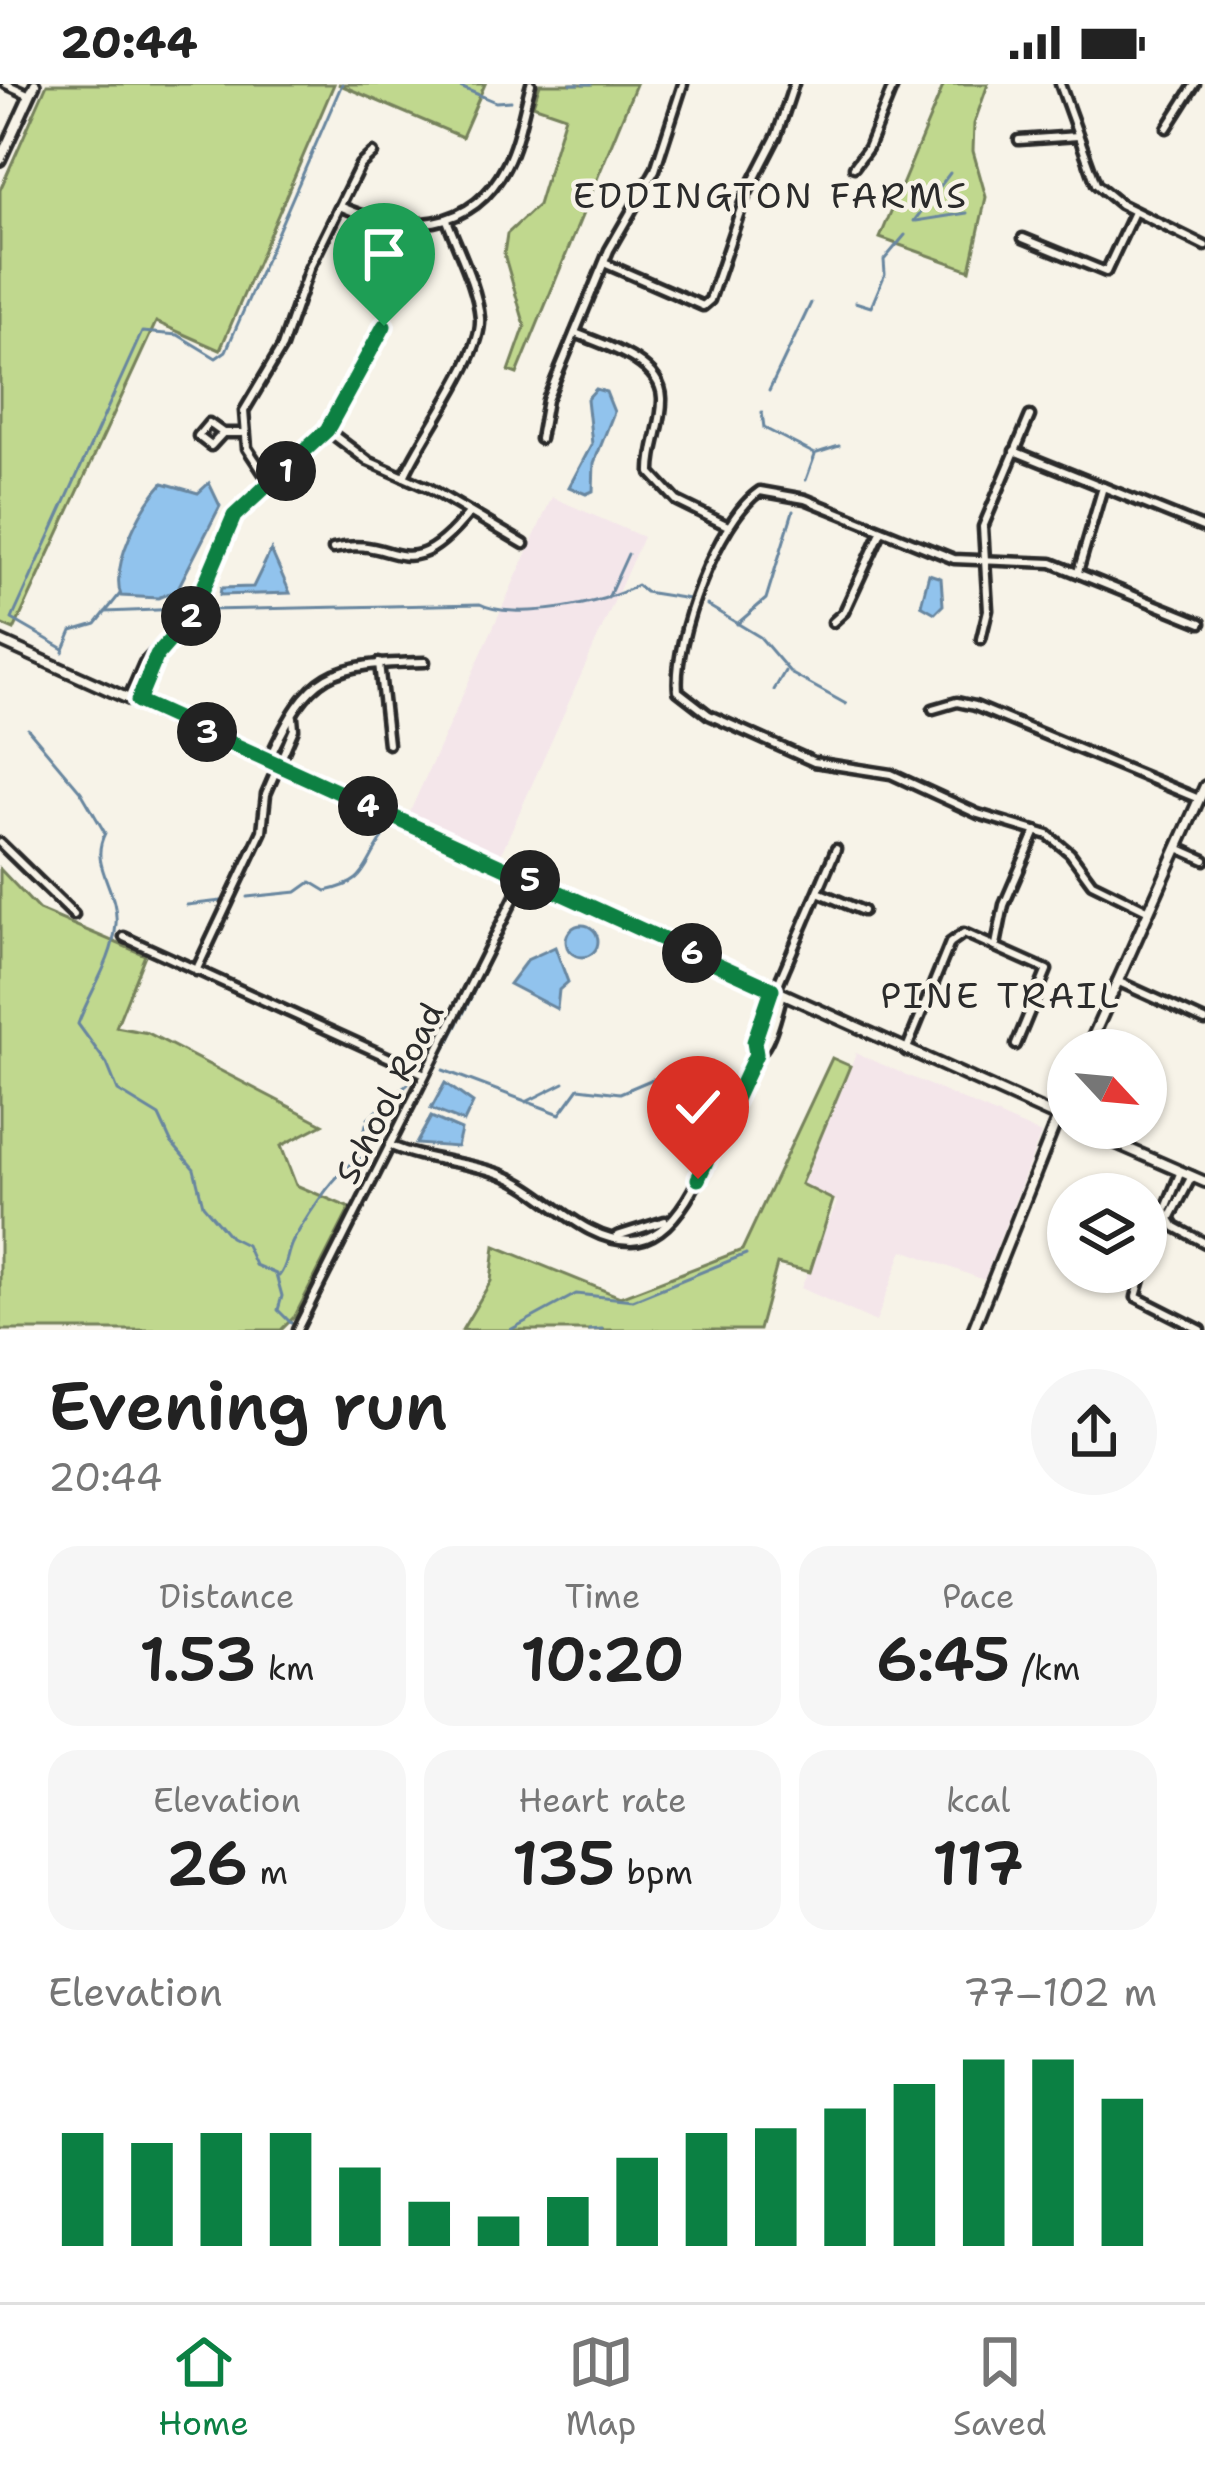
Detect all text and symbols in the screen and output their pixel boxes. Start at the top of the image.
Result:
text: 20:44 [60,12,198,72]
district label: EDDINGTON FARMS [573,171,969,220]
pin [333,203,435,326]
icon: arrive [351,221,417,287]
pin: 1 [256,441,316,501]
text: 1 [278,448,294,493]
pin: 2 [161,586,221,646]
text: 2 [179,593,203,638]
pin: 3 [177,702,237,762]
text: 3 [195,709,219,754]
pin: 4 [338,776,398,836]
text: 4 [356,783,380,828]
pin: 5 [500,850,560,910]
text: 5 [520,857,540,902]
pin: 6 [662,923,722,983]
text: 6 [680,930,704,975]
district label: PINE TRAIL [880,971,1122,1020]
street label: School Road [324,995,454,1192]
north arrow [1047,1029,1167,1149]
map controls [1047,1029,1167,1293]
pin [647,1056,749,1179]
icon: check [665,1074,731,1140]
button: layers [1047,1173,1167,1293]
text: Evening run [48,1362,448,1450]
button: share [1031,1369,1157,1495]
text: 20:44 [48,1451,162,1503]
text: Distance [159,1574,294,1619]
text: Time [565,1574,640,1619]
text: Pace [942,1574,1014,1619]
text: 1.53 [139,1619,256,1699]
text: 10:20 [520,1619,685,1699]
text: 6:45 [876,1619,1010,1699]
text: km [256,1646,314,1691]
text: /km [1010,1646,1080,1691]
text: Elevation [153,1778,301,1823]
text: Heart rate [518,1778,687,1823]
text: kcal [946,1778,1010,1823]
text: 26 [166,1823,248,1903]
text: 135 [512,1823,615,1903]
text: 117 [932,1823,1024,1903]
text: m [248,1850,288,1895]
text: bpm [615,1850,693,1895]
text: Elevation [48,1966,223,2018]
text: 77–102 m [963,1966,1157,2018]
tab: Home [158,2329,249,2446]
tab: Map [566,2329,636,2446]
tab: Saved [953,2329,1047,2446]

